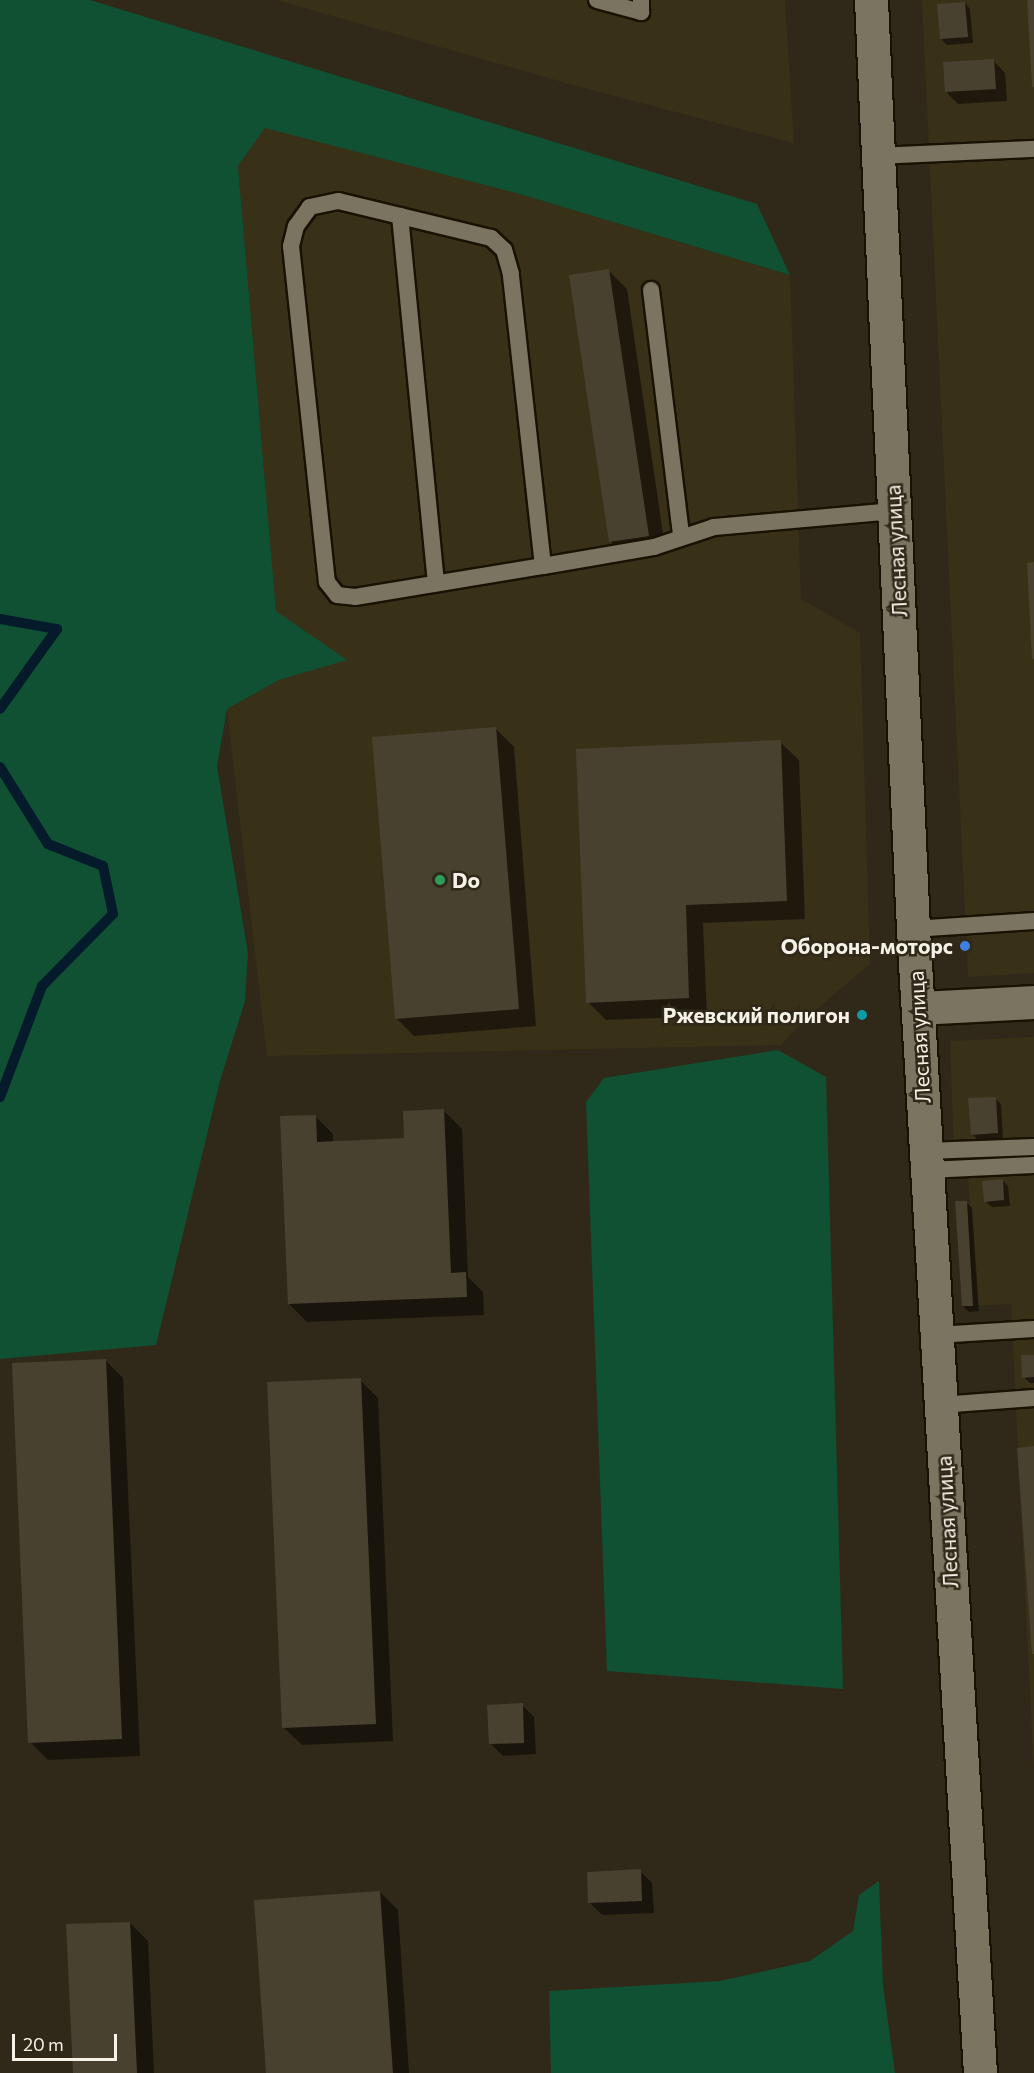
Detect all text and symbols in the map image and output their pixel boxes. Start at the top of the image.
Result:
street label: Лесная улица [880,484,912,618]
place label: Do [452,867,480,893]
marker: Do [433,873,447,887]
place label: Оборона-моторс [781,933,953,959]
marker: Оборона-моторс [958,939,972,953]
street label: Лесная улица [903,970,935,1104]
place label: Ржевский полигон [663,1002,850,1028]
marker: Ржевский полигон [855,1008,869,1022]
street label: Лесная улица [931,1455,963,1589]
scale bar [15,2022,120,2060]
text: 20 m [23,2033,64,2055]

